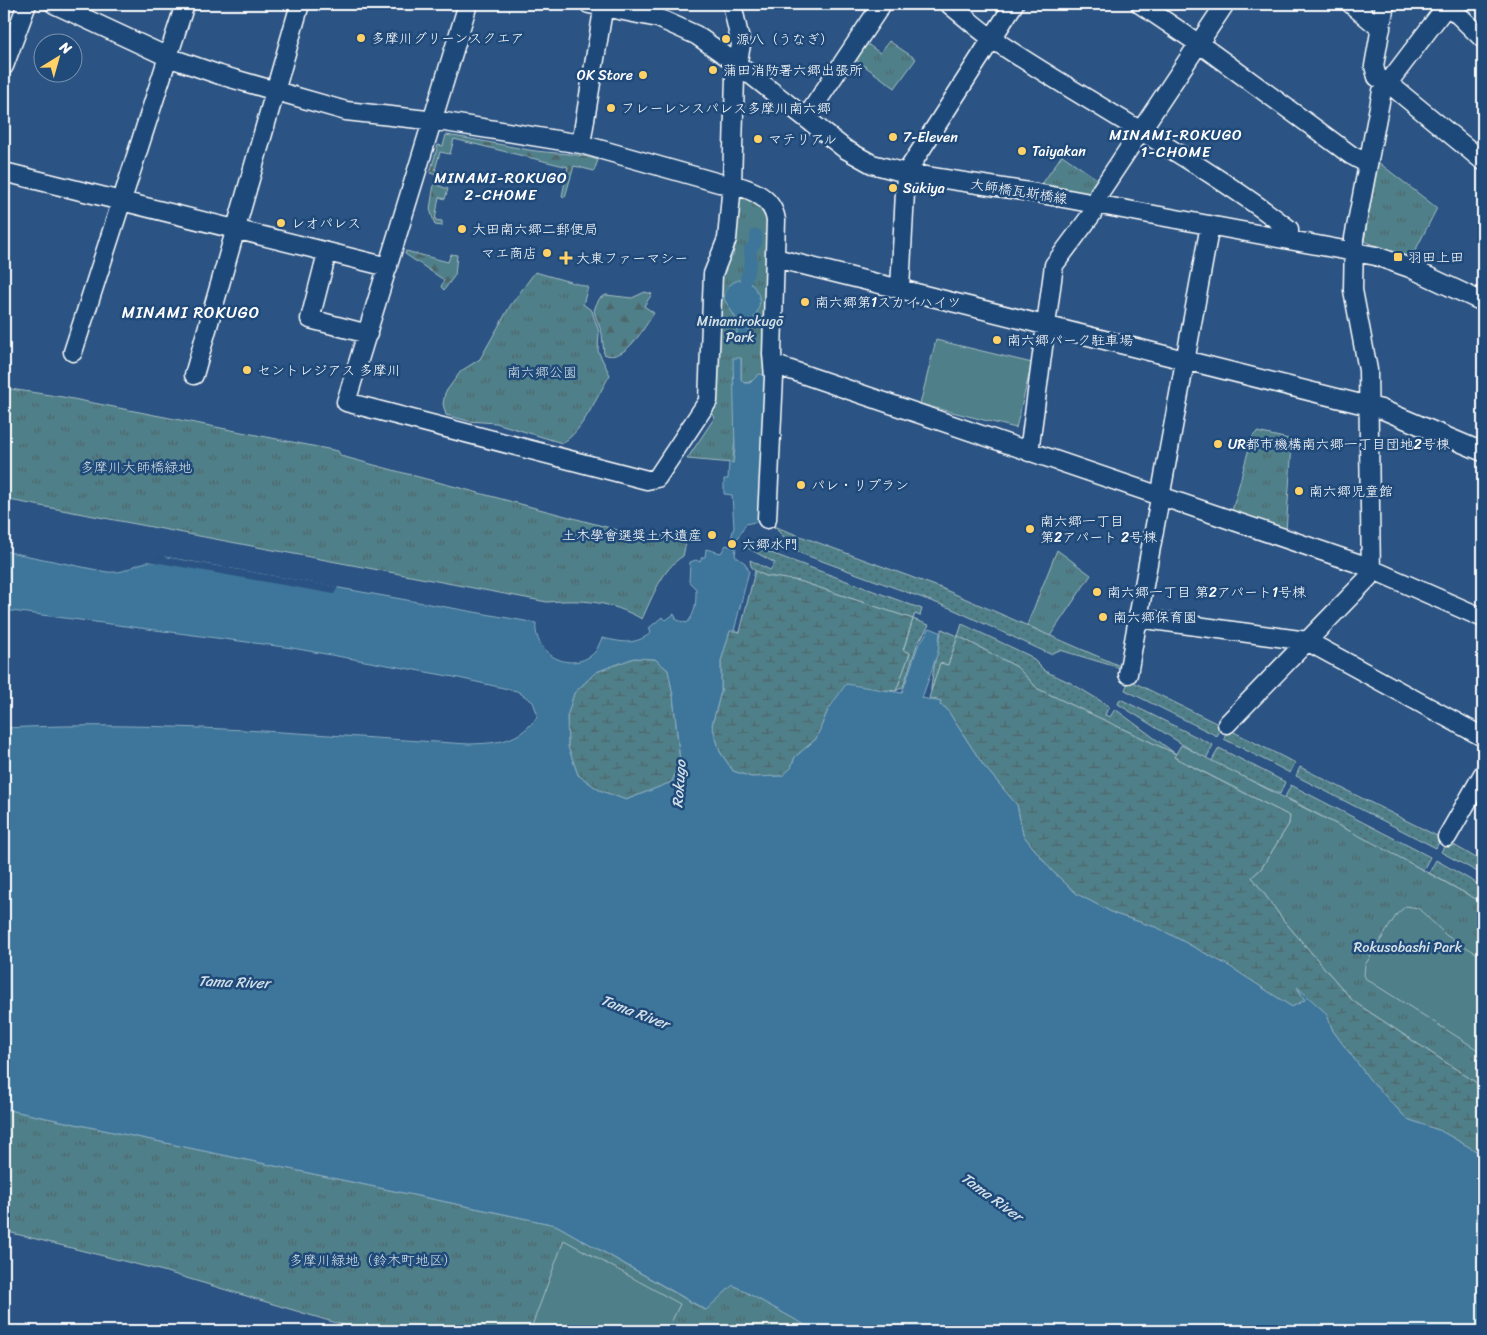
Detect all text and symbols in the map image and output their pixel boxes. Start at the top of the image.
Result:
place label: 多摩川グリーンスクエア [371,26,524,51]
place label: 源八（うなぎ） [736,27,834,52]
north arrow [32,32,82,82]
marker: 多摩川グリーンスクエア [355,32,367,44]
marker: 源八（うなぎ） [720,33,732,45]
text: N [53,35,77,61]
place label: 蒲田消防署六郷出張所 [723,58,863,83]
place label: OK Store [577,63,633,88]
marker: 蒲田消防署六郷出張所 [707,64,719,76]
marker: OK Store [637,69,649,81]
place label: フレーレンスパレス多摩川南六郷 [621,96,831,121]
marker: フレーレンスパレス多摩川南六郷 [605,102,617,114]
district label: MINAMI-ROKUGO 1-CHOME [1109,122,1243,165]
place label: 7-Eleven [903,125,958,150]
place label: マテリアル [768,127,837,152]
marker: 7-Eleven [887,131,899,143]
marker: マテリアル [752,133,764,145]
place label: Taiyakan [1032,139,1086,164]
marker: Taiyakan [1016,145,1028,157]
district label: MINAMI-ROKUGO 2-CHOME [434,165,568,208]
street label: 大師橋瓦斯橋線 [969,171,1069,212]
place label: Sukiya [903,176,945,201]
marker: Sukiya [887,182,899,194]
place label: レオパレス [291,211,361,236]
marker: レオパレス [275,217,287,229]
place label: 大田南六郷二郵便局 [472,217,598,242]
marker: 大田南六郷二郵便局 [456,223,468,235]
place label: マエ商店 [481,241,537,266]
place label: 羽田上田 [1408,245,1464,270]
place label: 大東ファーマシー [576,246,688,271]
marker: マエ商店 [541,247,553,259]
marker: 羽田上田 [1392,251,1404,263]
marker: 大東ファーマシー [560,252,572,264]
place label: 南六郷第1スカイハイツ [815,290,961,315]
marker: 南六郷第1スカイハイツ [799,296,811,308]
district label: MINAMI ROKUGO [122,298,260,327]
park label: Minamirokugō Park [697,309,784,350]
place label: 南六郷パーク駐車場 [1007,328,1133,353]
marker: 南六郷パーク駐車場 [991,334,1003,346]
place label: セントレジアス 多摩川 [257,358,401,383]
park label: 南六郷公園 [507,360,577,385]
marker: セントレジアス 多摩川 [241,364,253,376]
place label: UR都市機構南六郷一丁目団地2号棟 [1228,432,1451,457]
marker: UR都市機構南六郷一丁目団地2号棟 [1212,438,1224,450]
park label: 多摩川大師橋緑地 [80,455,192,480]
place label: パレ・リプラン [811,473,909,498]
marker: パレ・リプラン [795,479,807,491]
place label: 南六郷児童館 [1309,479,1393,504]
marker: 南六郷児童館 [1293,485,1305,497]
place label: 南六郷一丁目 第2アパート 2号棟 [1040,509,1158,550]
place label: 土木學會選奨土木遺産 [562,523,702,548]
marker: 南六郷一丁目 第2アパート 2号棟 [1024,523,1036,535]
marker: 土木學會選奨土木遺産 [706,529,718,541]
place label: 六郷水門 [742,532,798,557]
marker: 六郷水門 [726,538,738,550]
place label: 南六郷一丁目 第2アパート1号棟 [1107,580,1307,605]
marker: 南六郷一丁目 第2アパート1号棟 [1091,586,1103,598]
place label: 南六郷保育園 [1113,605,1197,630]
marker: 南六郷保育園 [1097,611,1109,623]
water label: Rokugo [664,758,694,809]
park label: Rokusobashi Park [1354,935,1463,960]
water label: Tama River [198,968,273,996]
water label: Tama River [597,987,676,1038]
water label: Tama River [955,1165,1031,1230]
park label: 多摩川緑地（鈴木町地区） [289,1248,457,1273]

